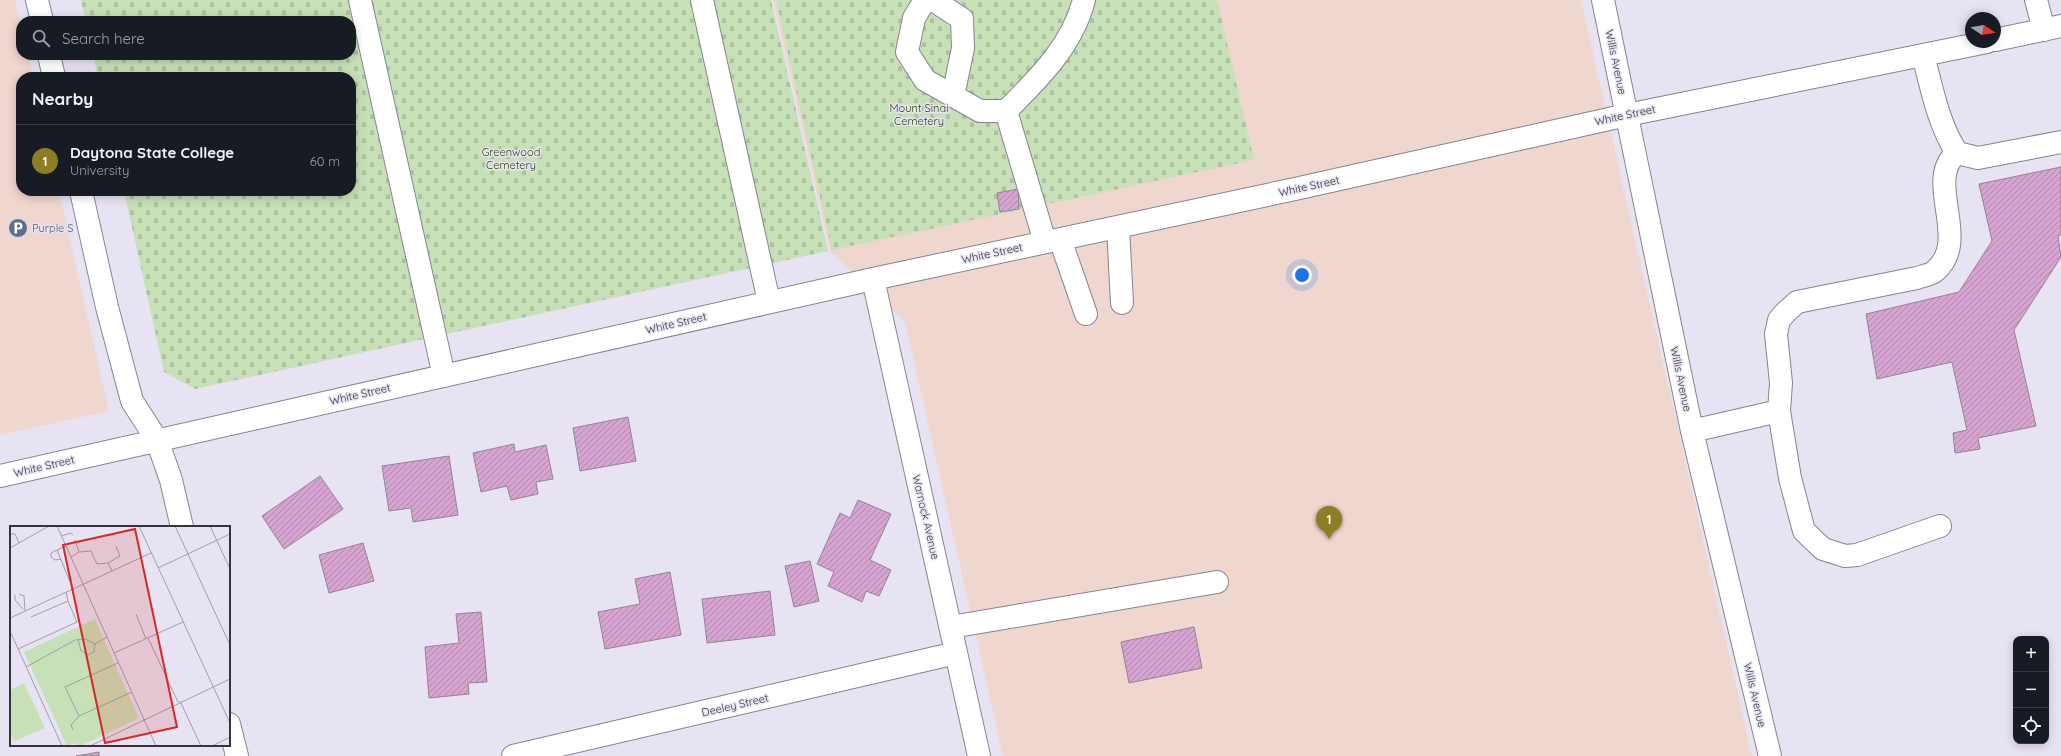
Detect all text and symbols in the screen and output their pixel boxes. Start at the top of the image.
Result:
north arrow [1965,12,2001,48]
search box [16,16,356,60]
icon: search [30,27,52,49]
street label: Willis Avenue [1602,28,1630,96]
text: Search here [62,29,145,48]
text: Nearby [32,88,93,109]
park label: Mount Sinai Cemetery [889,101,949,128]
street label: White Street [1593,102,1657,128]
text: Daytona State College [70,143,234,162]
park label: Greenwood Cemetery [482,145,540,172]
text: 1 [42,153,48,169]
text: 60 m [310,153,340,169]
text: University [70,162,129,178]
street label: White Street [1277,173,1341,199]
parking icon: Purple S [7,217,29,239]
place label: Purple S [32,221,73,235]
street label: White Street [960,240,1024,266]
your location [1292,265,1312,285]
street label: White Street [644,309,708,337]
street label: Willis Avenue [1667,345,1695,413]
street label: White Street [328,380,392,408]
street label: White Street [12,452,76,480]
street label: Warnock Avenue [909,473,943,561]
pin: 1 [1316,506,1342,539]
inset map [10,526,230,746]
map controls [2013,636,2049,744]
button: + [2013,636,2049,672]
street label: Willis Avenue [1741,661,1769,729]
button: − [2013,672,2049,708]
street label: Deeley Street [700,690,770,720]
button: locate [2013,708,2049,744]

